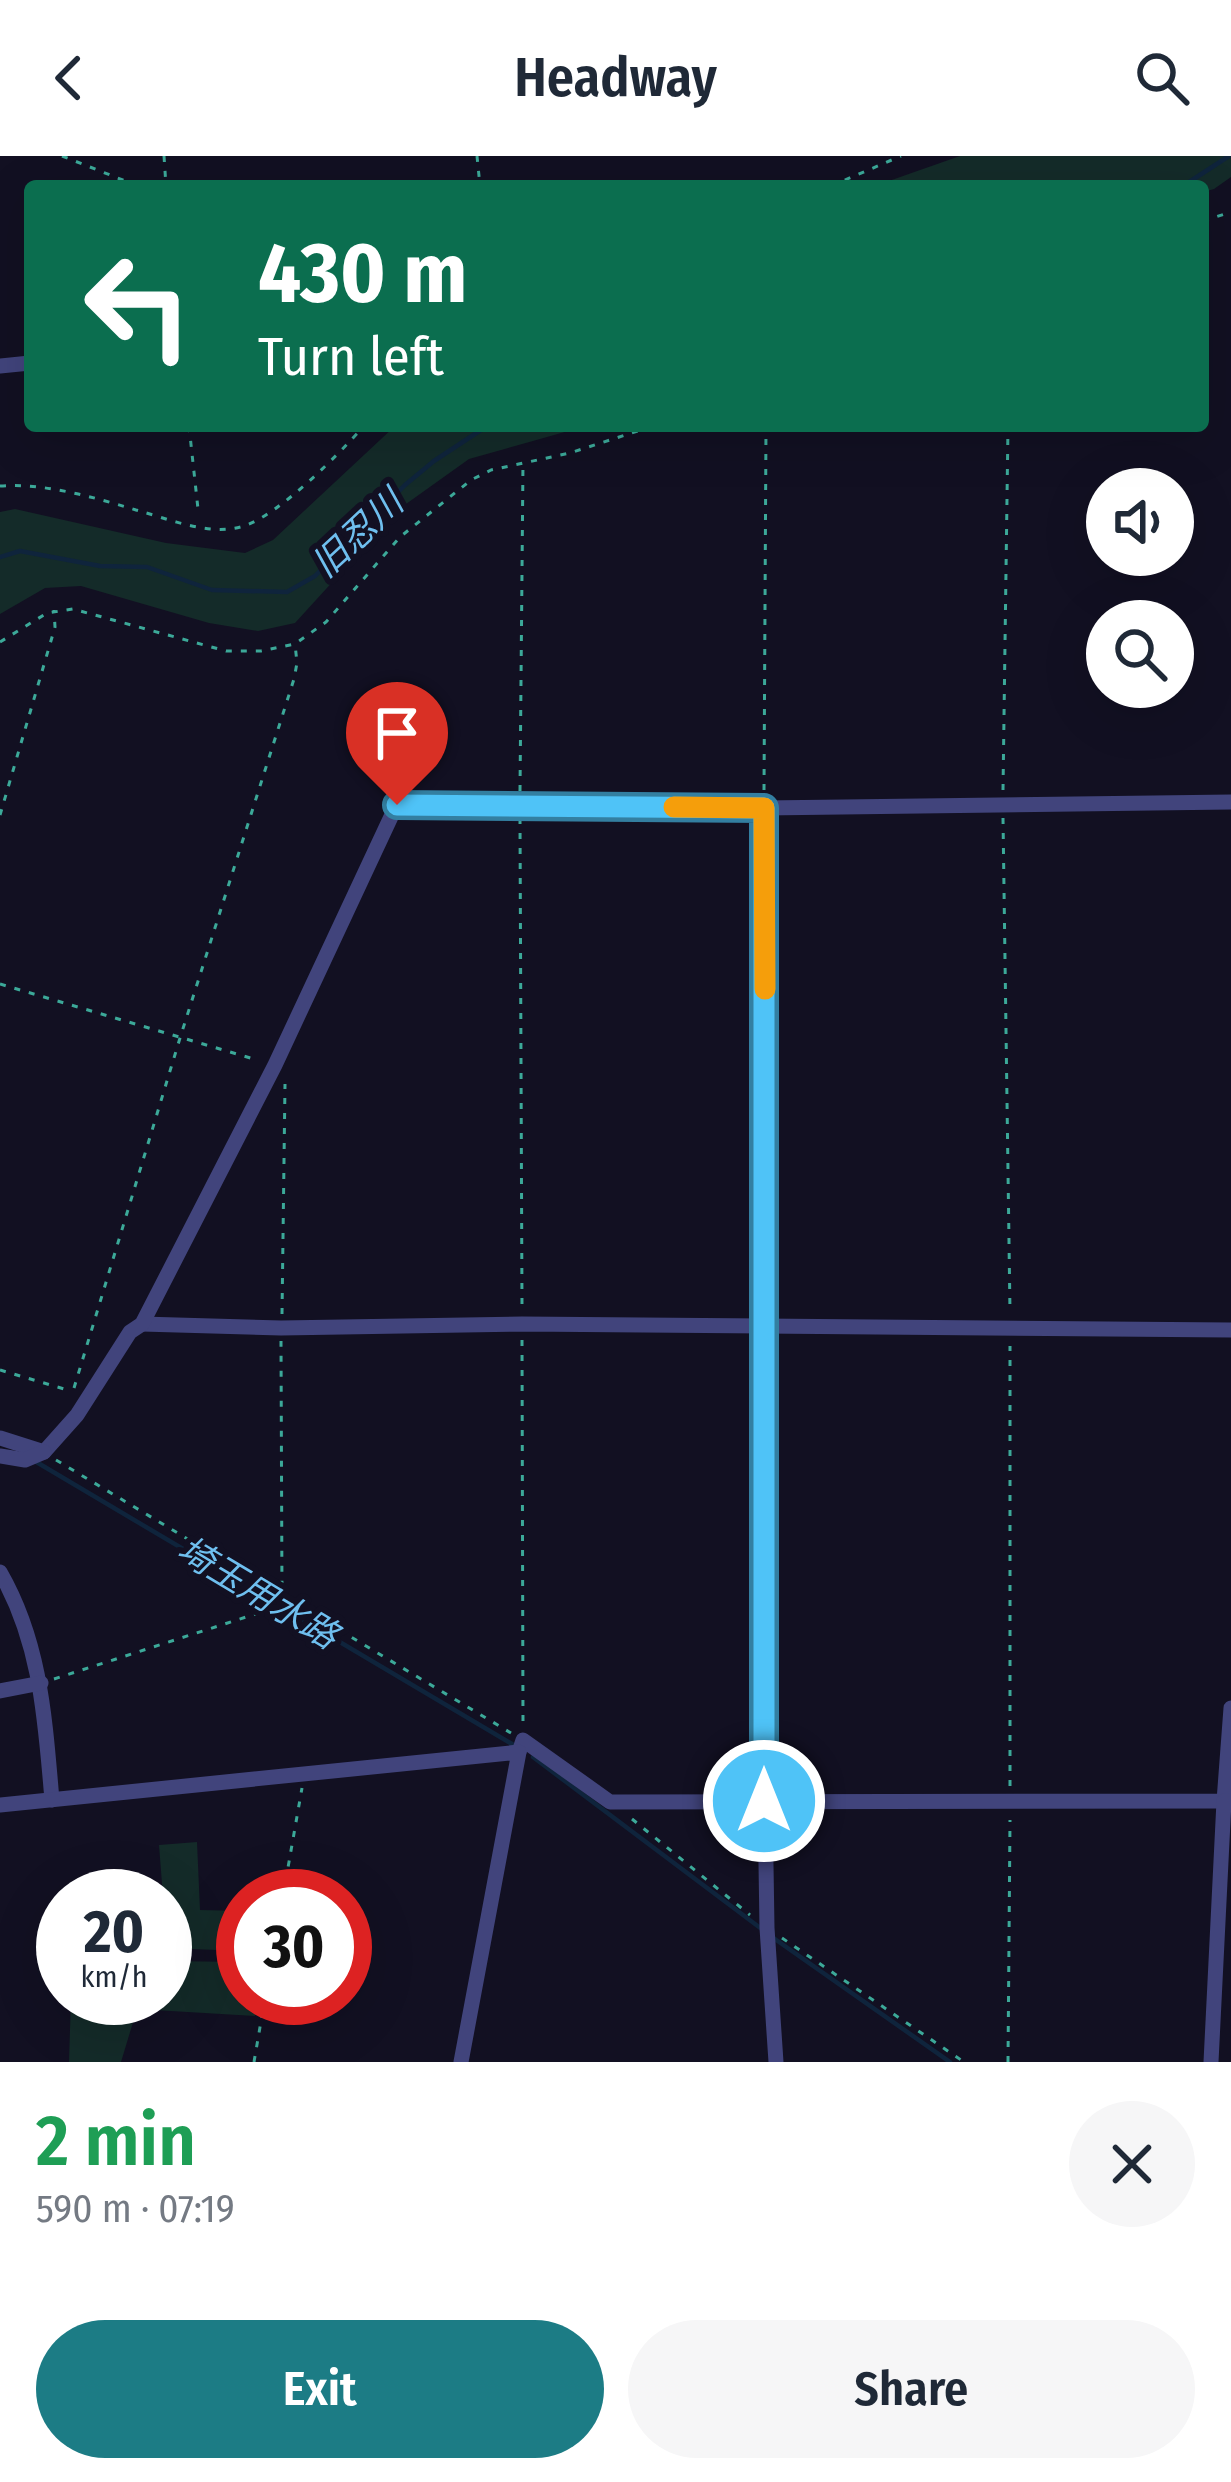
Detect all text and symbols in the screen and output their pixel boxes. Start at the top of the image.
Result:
icon: back [36,45,102,111]
icon: search [1129,45,1195,111]
text: Headway [514,46,717,110]
text: 430 m [258,223,467,324]
icon: left [60,228,216,384]
text: Turn left [258,325,444,389]
map controls [1086,468,1194,708]
button: sound [1086,468,1194,576]
water label: 旧忍川 [303,478,415,587]
button: search [1086,600,1194,708]
pin [346,682,448,805]
icon: arrive [364,700,430,766]
water label: 埼玉用水路 [169,1528,349,1660]
position arrow [701,1738,827,1864]
speed limit sign: 30 [216,1869,372,2025]
text: 20 [84,1896,144,1968]
text: km/h [81,1959,147,1995]
text: 2 min [36,2098,196,2184]
button: close [1069,2101,1195,2227]
text: 590 m · 07:19 [36,2186,235,2232]
button: Exit [36,2320,604,2458]
button: Share [628,2320,1195,2458]

